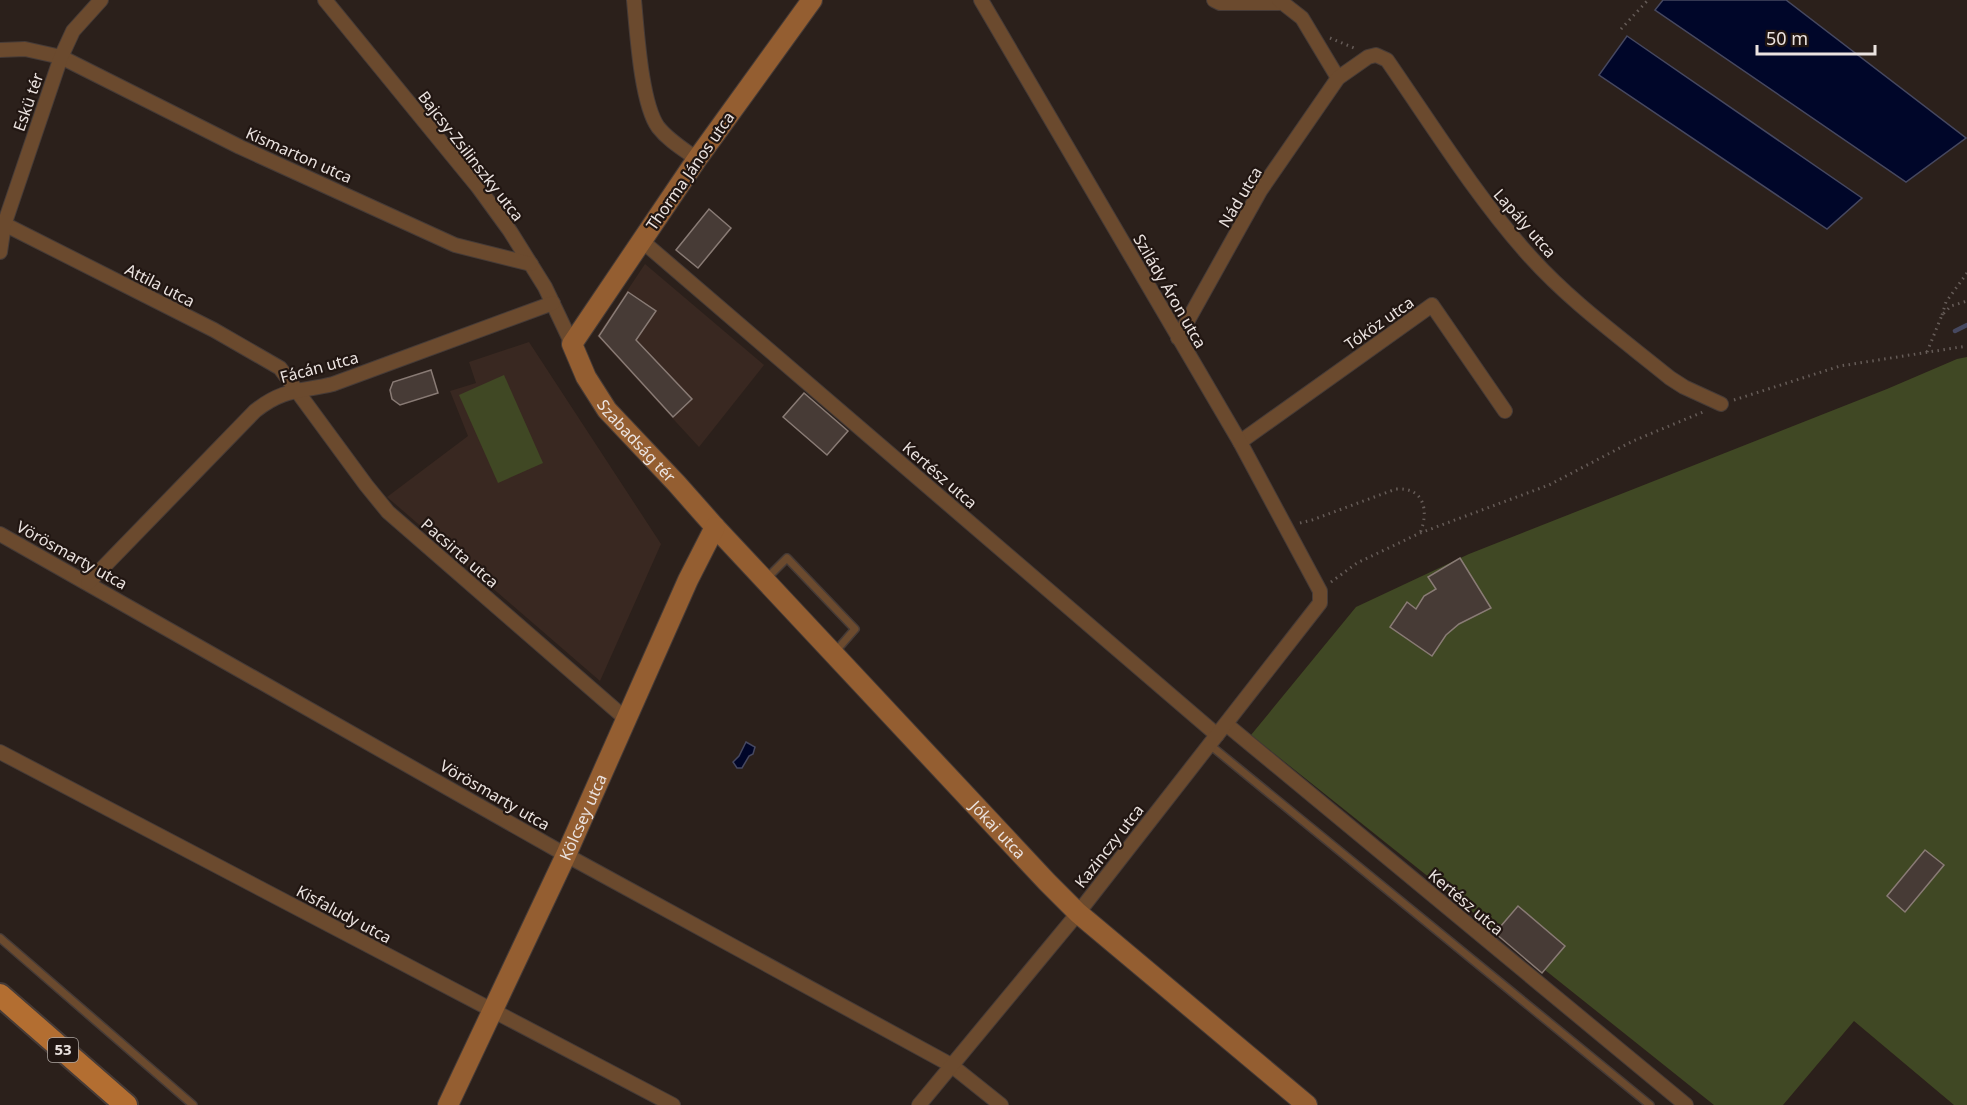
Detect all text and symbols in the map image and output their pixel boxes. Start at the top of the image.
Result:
scale bar [1757,18,1876,56]
text: 50 m [1766,26,1808,50]
street label: Eskü tér [8,69,48,134]
street label: Bajcsy-Zsilinszky utca [413,86,529,226]
street label: Thorma János utca [641,107,739,235]
street label: Kismarton utca [242,122,356,188]
street label: Nád utca [1213,162,1267,232]
street label: Lapály utca [1489,184,1561,262]
street label: Szilády Áron utca [1128,230,1212,352]
street label: Attila utca [121,258,199,312]
street label: Tóköz utca [1340,291,1418,355]
street label: Fácán utca [277,346,361,388]
street label: Szabadság tér [592,395,681,487]
street label: Kertész utca [898,437,982,513]
street label: Pacsirta utca [417,513,503,593]
street label: Vörösmarty utca [13,515,131,595]
street label: Vörösmarty utca [436,755,554,835]
street label: Kölcsey utca [554,770,612,864]
street label: Jókai utca [964,794,1031,863]
street label: Kazinczy utca [1069,800,1149,892]
street label: Kertész utca [1424,864,1508,940]
street label: Kisfaludy utca [293,880,395,948]
road number: 53 [48,1038,78,1062]

